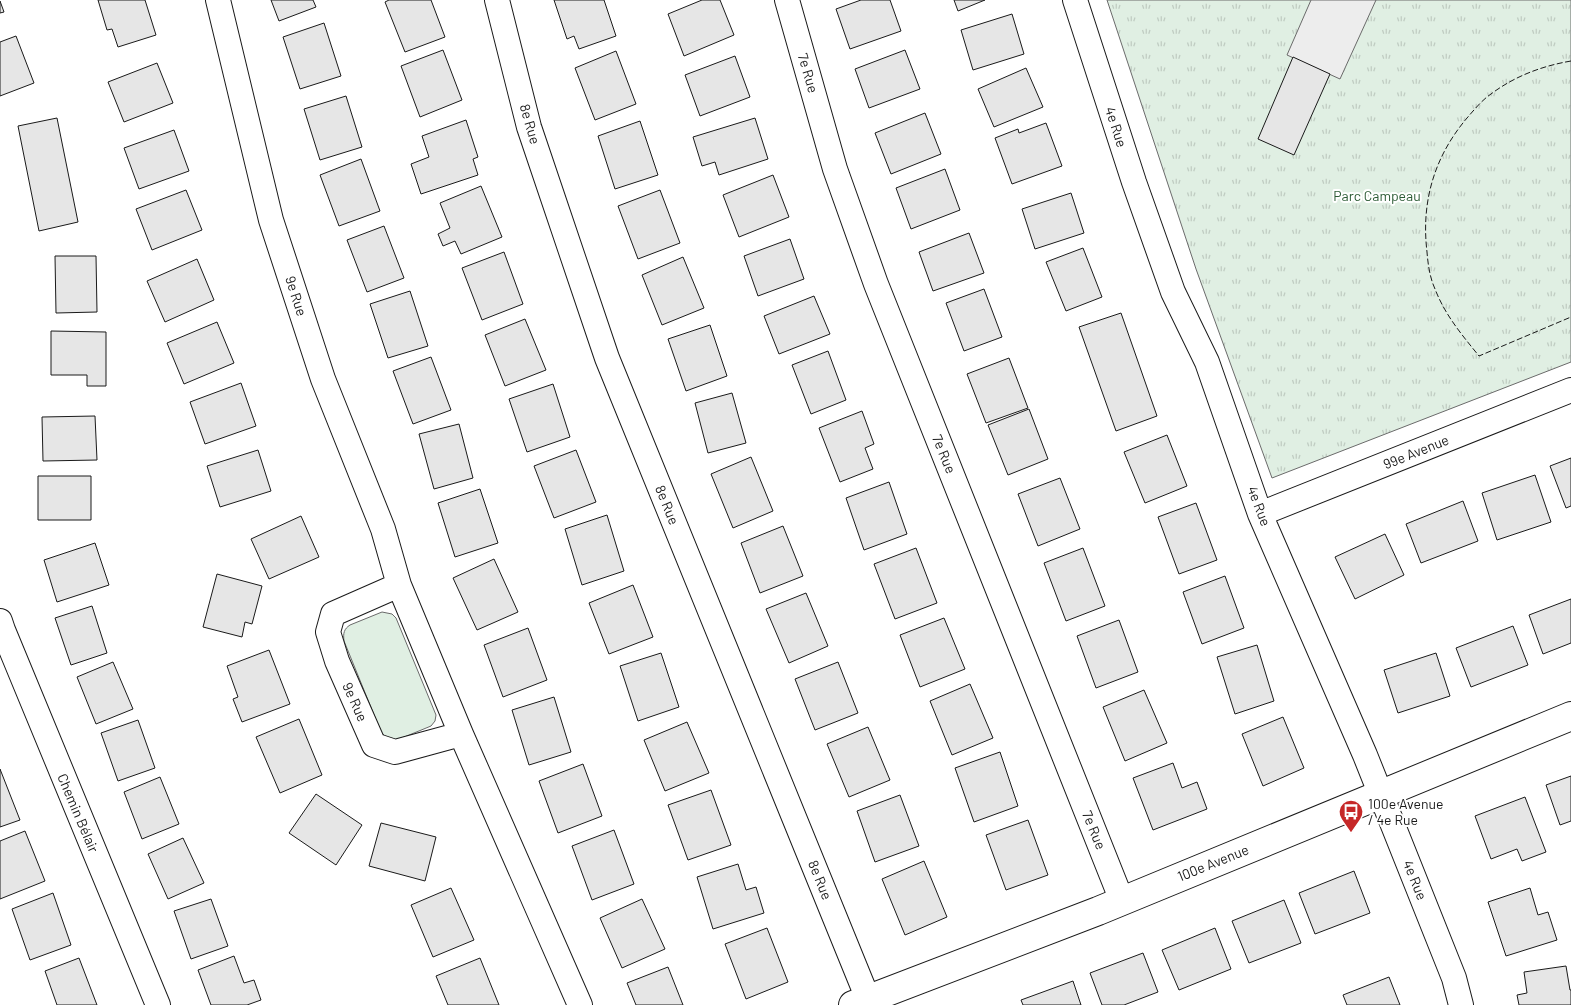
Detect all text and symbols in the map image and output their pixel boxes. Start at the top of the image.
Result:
street label: 7e Rue [795,51,822,95]
street label: 8e Rue [517,102,544,146]
street label: 4e Rue [1102,104,1131,149]
park label: Parc Campeau [1333,187,1421,204]
street label: 9e Rue [282,274,311,318]
street label: 99e Avenue [1380,431,1451,472]
street label: 7e Rue [929,432,960,476]
street label: 8e Rue [652,483,683,527]
street label: 4e Rue [1244,483,1275,528]
street label: 9e Rue [339,680,372,724]
street label: Chemin Bélair [54,771,103,855]
place label: 100e Avenue / 4e Rue [1368,795,1443,828]
bus stop icon: 100e Avenue / 4e Rue [1338,799,1364,833]
street label: 7e Rue [1079,808,1110,852]
street label: 100e Avenue [1175,841,1251,885]
street label: 4e Rue [1400,857,1431,902]
street label: 8e Rue [805,858,836,902]

